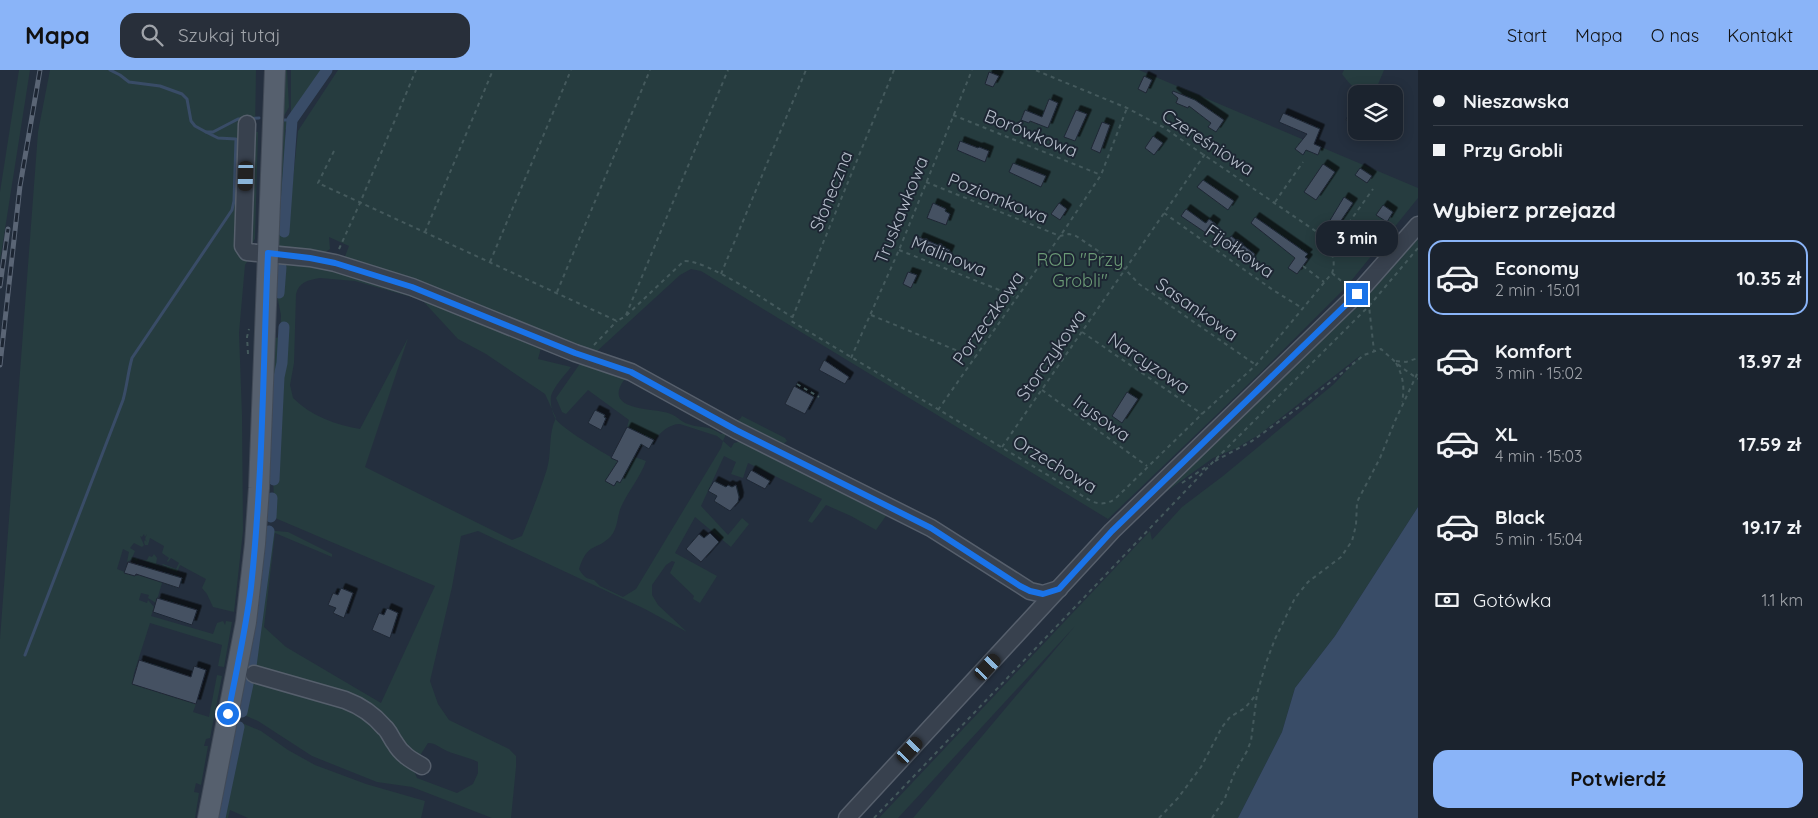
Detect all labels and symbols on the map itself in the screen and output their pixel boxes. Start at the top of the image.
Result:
street label: Borówkowa [981,104,1081,162]
street label: Czereśniowa [1158,104,1258,180]
street label: Słoneczna [804,147,858,235]
street label: Truskawkowa [869,153,933,267]
car [237,161,254,191]
street label: Poziomkowa [945,168,1051,228]
street label: Fijołkowa [1201,219,1279,283]
callout: 3 min [1316,222,1398,256]
street label: Malinowa [908,230,990,282]
park label: ROD "Przy Grobli" [1037,248,1123,292]
street label: Porzeczkowa [947,267,1029,369]
street label: Sasankowa [1151,272,1243,346]
route end [1346,283,1368,305]
street label: Storczykowa [1011,305,1091,405]
street label: Narcyzowa [1104,327,1194,399]
street label: Irysowa [1069,390,1135,446]
street label: Orzechowa [1009,430,1101,498]
car [972,651,1003,683]
route start [217,703,239,725]
car [894,734,925,766]

